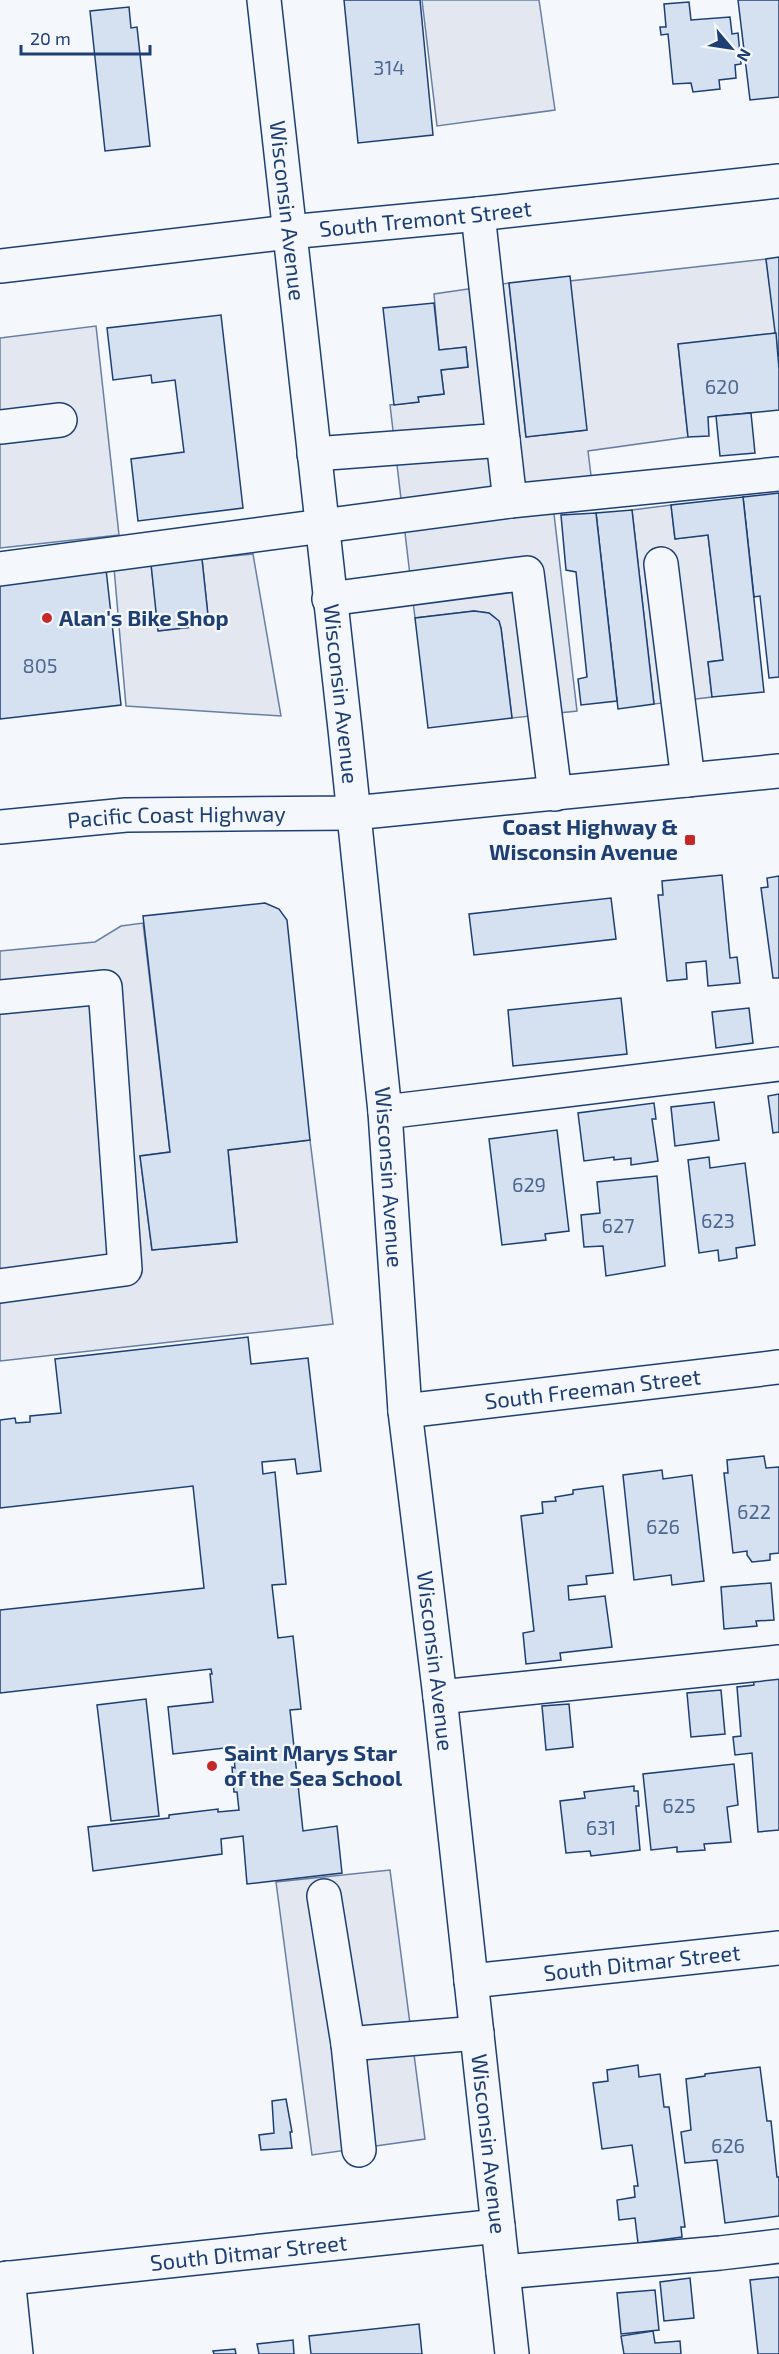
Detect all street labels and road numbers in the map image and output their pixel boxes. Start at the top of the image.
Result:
street label: Wisconsin Avenue [265,119,311,302]
street label: South Tremont Street [318,194,533,241]
street label: Wisconsin Avenue [319,602,365,785]
street label: Pacific Coast Highway [66,800,286,833]
street label: Wisconsin Avenue [370,1086,409,1268]
street label: South Freeman Street [483,1362,702,1414]
street label: Wisconsin Avenue [413,1569,460,1752]
street label: South Ditmar Street [542,1938,742,1985]
street label: Wisconsin Avenue [467,2052,513,2235]
street label: South Ditmar Street [149,2228,348,2275]

